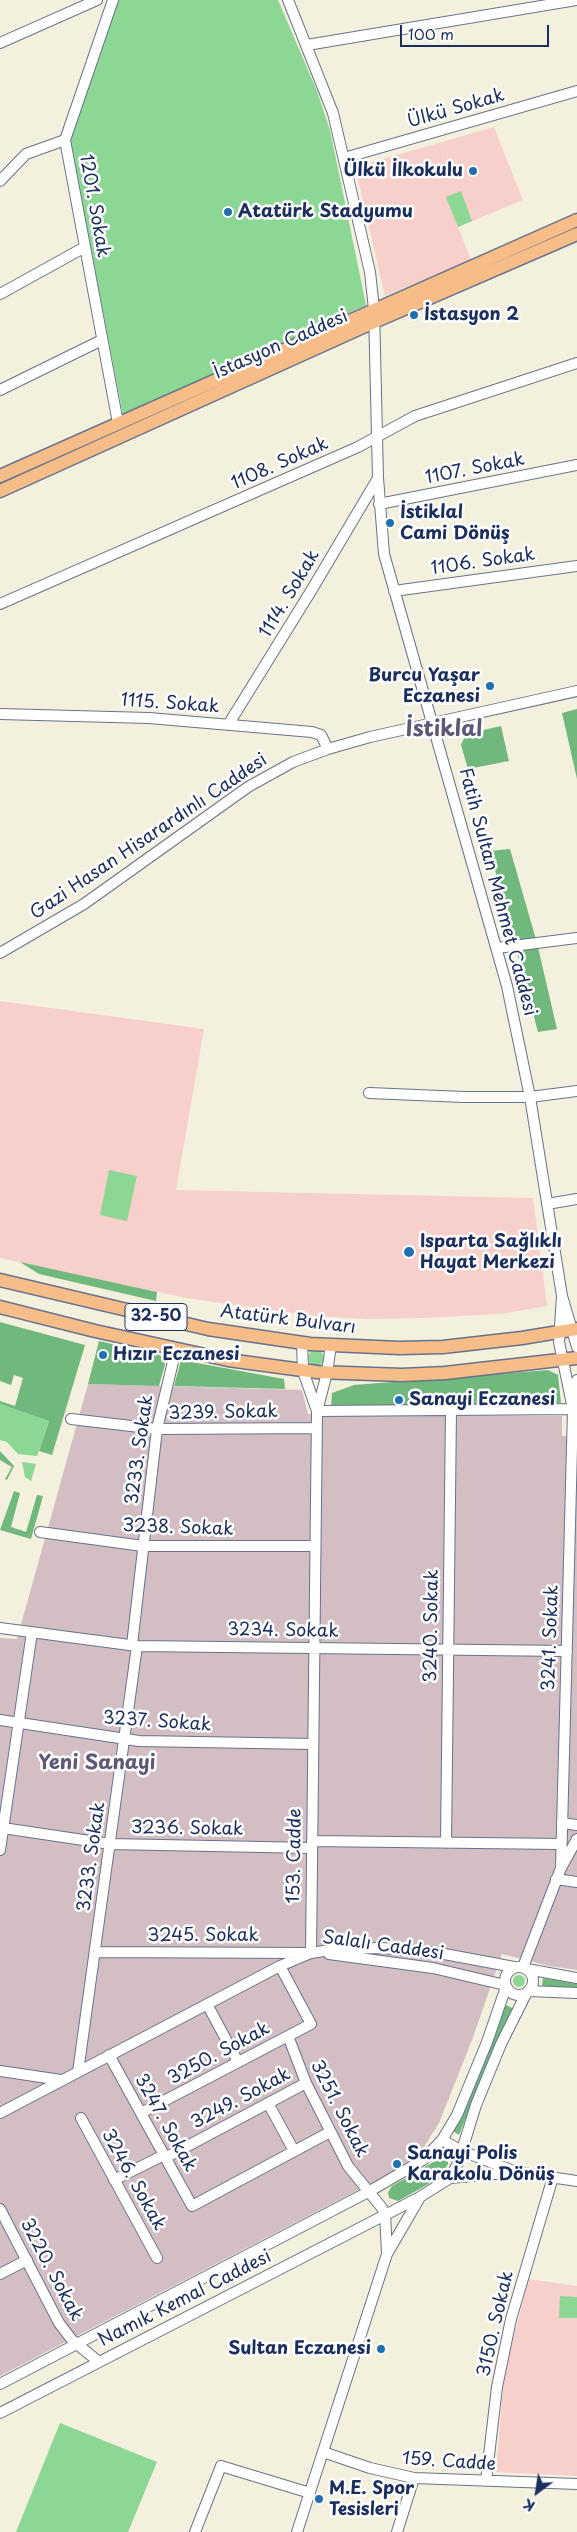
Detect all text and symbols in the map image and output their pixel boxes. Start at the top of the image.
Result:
scale bar [402,15,551,47]
text: 100 m [408,22,454,45]
street label: Ülkü Sokak [405,85,507,133]
street label: 1201. Sokak [74,153,114,259]
place label: Ülkü İlkokulu [343,160,463,182]
marker: Ülkü İlkokulu [467,165,479,177]
place label: Atatürk Stadyumu [238,201,413,223]
marker: Atatürk Stadyumu [222,206,234,218]
place label: İstasyon 2 [424,304,519,326]
street label: İstasyon Caddesi [210,306,352,384]
marker: İstasyon 2 [408,309,420,321]
street label: 1108. Sokak [228,433,332,495]
street label: 1107. Sokak [424,449,526,489]
place label: İstiklal Cami Dönüş [400,502,510,544]
marker: İstiklal Cami Dönüş [384,517,396,529]
street label: 1106. Sokak [430,544,536,580]
street label: 1114. Sokak [255,546,325,642]
place label: Burcu Yaşar Eczanesi [368,665,480,708]
marker: Burcu Yaşar Eczanesi [484,680,496,692]
street label: 1115. Sokak [120,690,220,718]
district label: İstiklal [406,717,482,743]
street label: Gazi Hasan Hisarardınlı Caddesi [26,749,272,925]
street label: Fatih Sultan Mehmet Caddesi [453,766,541,1018]
place label: Isparta Sağlıklı Hayat Merkezi [420,1231,562,1274]
marker: Isparta Sağlıklı Hayat Merkezi [402,1245,416,1259]
street label: Atatürk Bulvarı [219,1301,357,1339]
road number: 32-50 [125,1304,187,1330]
place label: Hızır Eczanesi [113,1344,239,1366]
marker: Hızır Eczanesi [97,1349,109,1361]
place label: Sanayi Eczanesi [409,1389,555,1411]
street label: 3233. Sokak [122,1394,158,1506]
marker: Sanayi Eczanesi [393,1394,405,1406]
street label: 3239. Sokak [168,1401,278,1425]
street label: 3238. Sokak [122,1515,234,1541]
street label: 3240. Sokak [420,1569,444,1683]
street label: 3241. Sokak [538,1585,564,1691]
street label: 3234. Sokak [227,1619,339,1643]
street label: 3237. Sokak [102,1707,212,1737]
district label: Yeni Sanayi [39,1751,155,1775]
street label: 3233. Sokak [74,1801,110,1913]
street label: 153. Cadde [283,1808,307,1904]
street label: 3236. Sokak [131,1817,243,1841]
street label: 3245. Sokak [147,1925,259,1947]
street label: Salalı Caddesi [321,1927,445,1965]
street label: 3250. Sokak [164,2018,274,2090]
street label: 3251. Sokak [305,2057,373,2161]
street label: 3249. Sokak [188,2064,294,2134]
street label: 3247. Sokak [129,2070,201,2176]
street label: 3246. Sokak [96,2126,170,2234]
place label: Sanayi Polis Karakolu Dönüş [407,2143,555,2186]
marker: Sanayi Polis Karakolu Dönüş [391,2158,403,2170]
street label: 3220. Sokak [15,2215,87,2325]
street label: Namık Kemal Caddesi [95,2246,275,2352]
street label: 3150. Sokak [473,2269,519,2379]
place label: Sultan Eczanesi [228,2338,371,2360]
marker: Sultan Eczanesi [375,2343,387,2355]
street label: 159. Cadde [401,2448,497,2476]
north arrow [512,2467,562,2517]
place label: M.E. Spor Tesisleri [329,2478,414,2520]
marker: M.E. Spor Tesisleri [313,2493,325,2505]
text: K [519,2494,539,2517]

